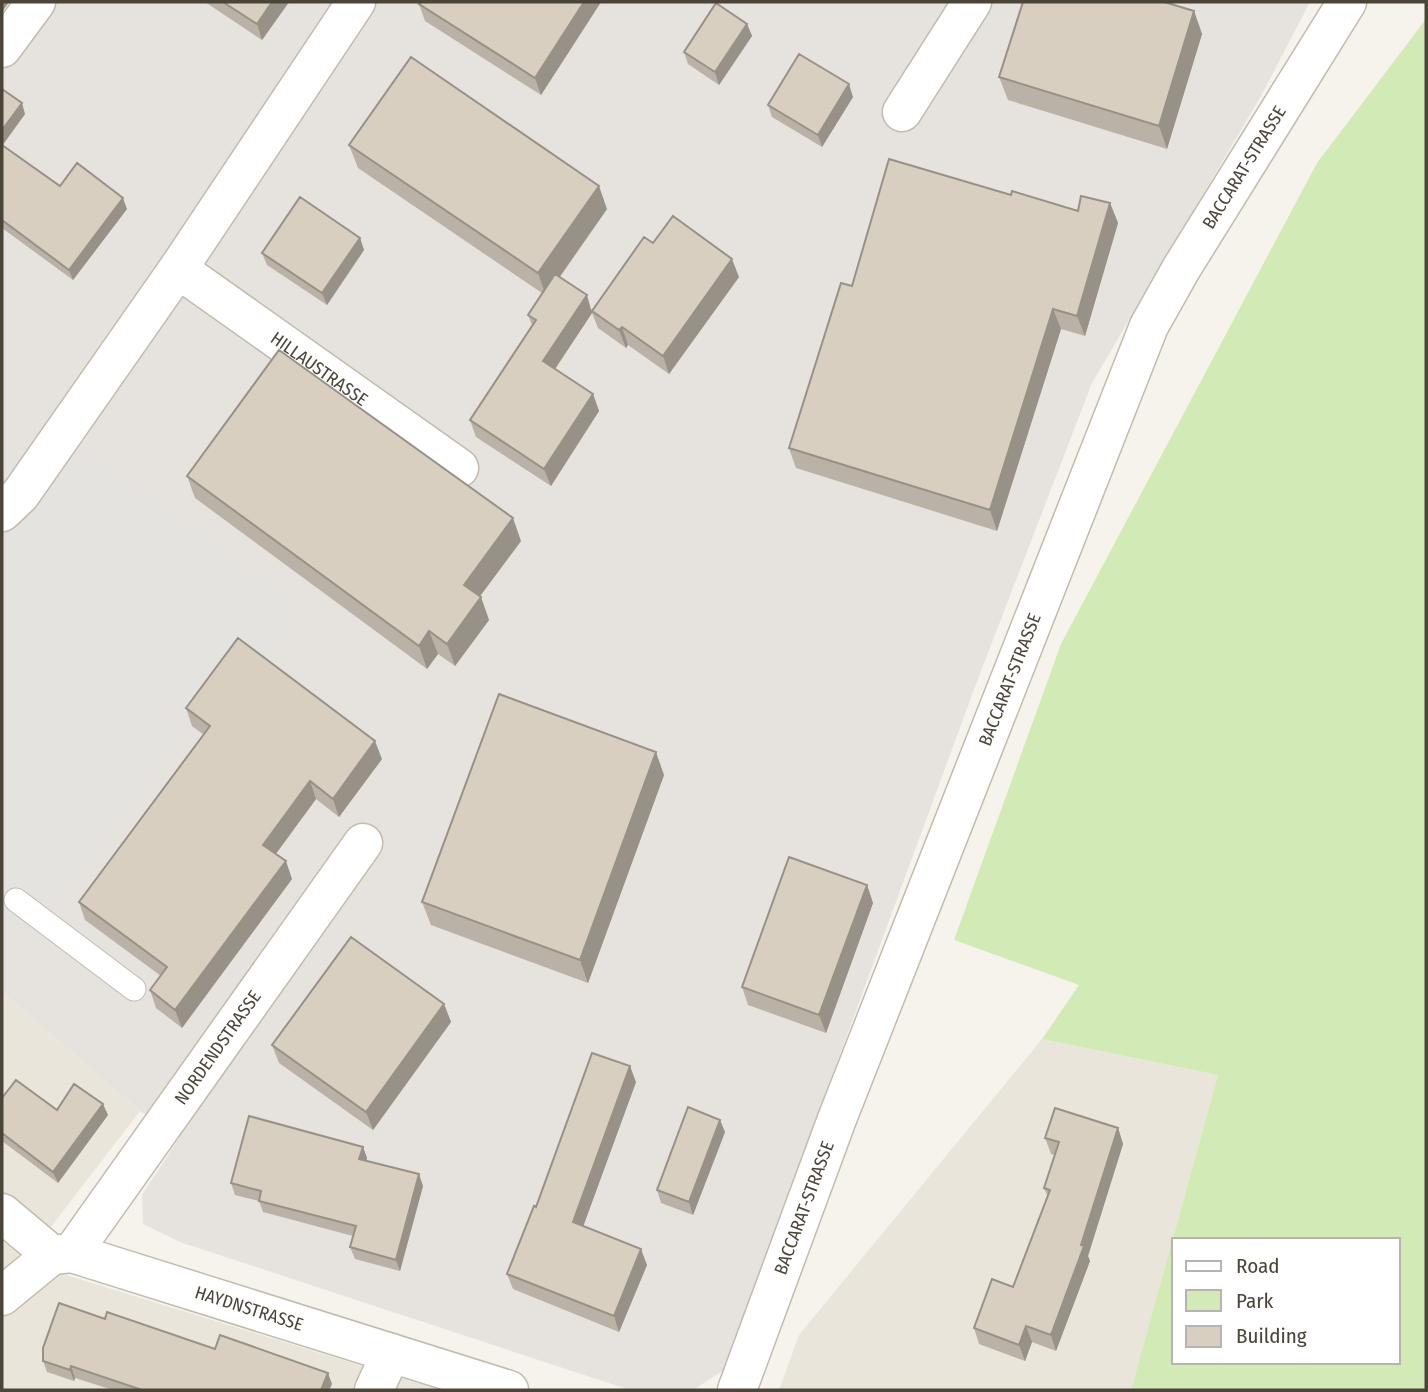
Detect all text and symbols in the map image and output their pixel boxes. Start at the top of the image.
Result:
street label: BACCARAT-STRASSE [1198,102,1291,233]
street label: HILLAUSTRASSE [266,327,372,411]
street label: BACCARAT-STRASSE [974,610,1046,749]
street label: NORDENDSTRASSE [170,986,266,1109]
street label: BACCARAT-STRASSE [770,1138,839,1278]
legend [1172,1238,1400,1364]
text: Road [1236,1253,1280,1279]
street label: HAYDNSTRASSE [192,1281,306,1336]
text: Park [1236,1288,1274,1314]
text: Building [1236,1323,1307,1349]

